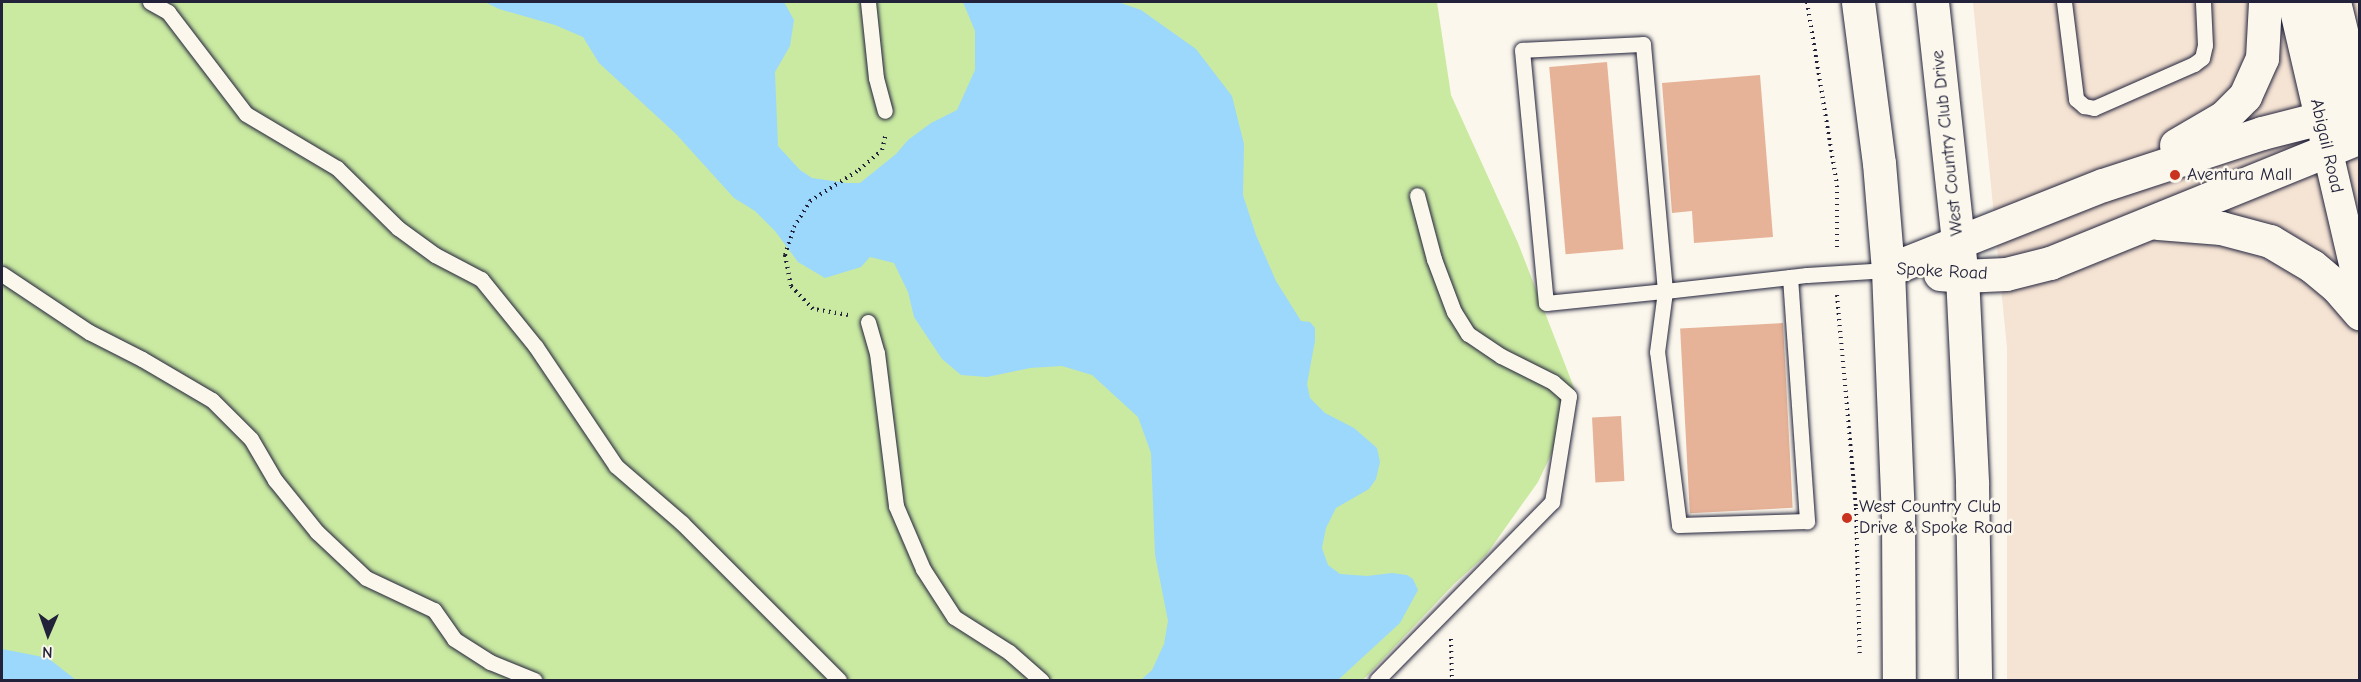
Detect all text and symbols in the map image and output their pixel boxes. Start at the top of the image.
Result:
street label: West Country Club Drive [1928,49,1968,237]
street label: Abigail Road [2305,97,2347,195]
place label: Aventura Mall [2187,164,2292,186]
marker: Aventura Mall [2168,168,2182,182]
street label: Spoke Road [1896,259,1988,285]
place label: West Country Club Drive & Spoke Road [1859,497,2013,540]
marker: West Country Club Drive & Spoke Road [1840,511,1854,525]
north arrow [18,604,78,664]
text: N [42,643,53,661]

